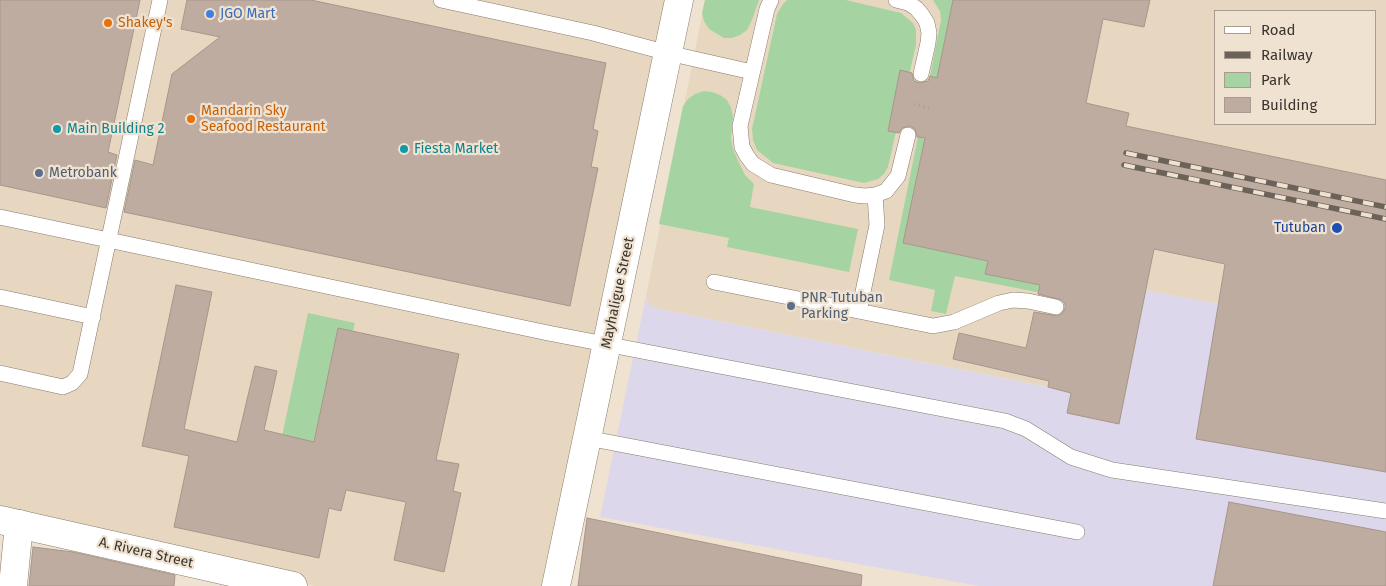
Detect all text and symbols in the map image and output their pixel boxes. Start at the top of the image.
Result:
place label: JGO Mart [220,6,275,22]
marker: JGO Mart [204,8,216,20]
legend [1214,10,1376,125]
place label: Shakey's [118,15,172,31]
marker: Shakey's [102,17,114,29]
text: Road [1261,21,1296,39]
text: Railway [1261,46,1313,64]
text: Park [1261,71,1291,89]
text: Building [1261,96,1317,114]
place label: Mandarin Sky Seafood Restaurant [201,103,326,136]
marker: Mandarin Sky Seafood Restaurant [185,113,197,125]
place label: Main Building 2 [67,121,164,137]
marker: Main Building 2 [51,123,63,135]
place label: Fiesta Market [414,141,498,157]
marker: Fiesta Market [398,143,410,155]
place label: Metrobank [49,165,117,181]
marker: Metrobank [33,167,45,179]
place label: Tutuban [1274,220,1326,236]
marker: Tutuban [1330,221,1344,235]
street label: Mayhaligue Street [598,236,638,350]
place label: PNR Tutuban Parking [801,290,883,322]
marker: PNR Tutuban Parking [785,300,797,312]
street label: A. Rivera Street [97,534,195,572]

